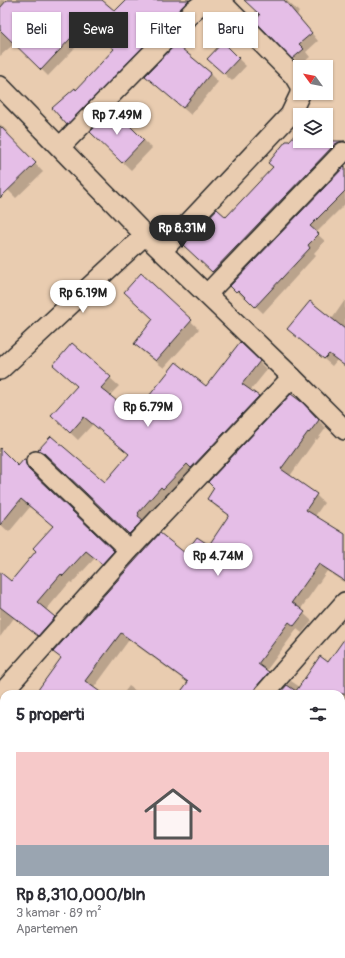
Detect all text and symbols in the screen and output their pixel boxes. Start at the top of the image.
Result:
chip: Beli [12,12,61,48]
chip: Sewa [69,12,128,48]
chip: Filter [136,12,195,48]
chip: Baru [203,12,258,48]
north arrow [293,60,333,100]
map controls [293,60,333,148]
pin: Rp 7.49M [76,102,158,136]
text: Rp 7.49M [92,107,142,123]
button: layers [293,108,333,148]
pin: Rp 8.31M [141,215,223,249]
text: Rp 8.31M [158,220,206,236]
pin: Rp 6.19M [42,280,124,314]
text: Rp 6.19M [59,285,107,301]
pin: Rp 6.79M [107,394,189,428]
text: Rp 6.79M [123,399,173,415]
pin: Rp 4.74M [177,543,259,577]
text: Rp 4.74M [193,548,243,564]
icon: filters [307,703,329,725]
text: 5 properti [16,704,84,725]
icon: home [137,778,209,850]
text: Rp 8,310,000/bln [16,884,145,905]
text: 3 kamar · 89 m² [16,905,102,921]
text: Apartemen [16,921,78,937]

